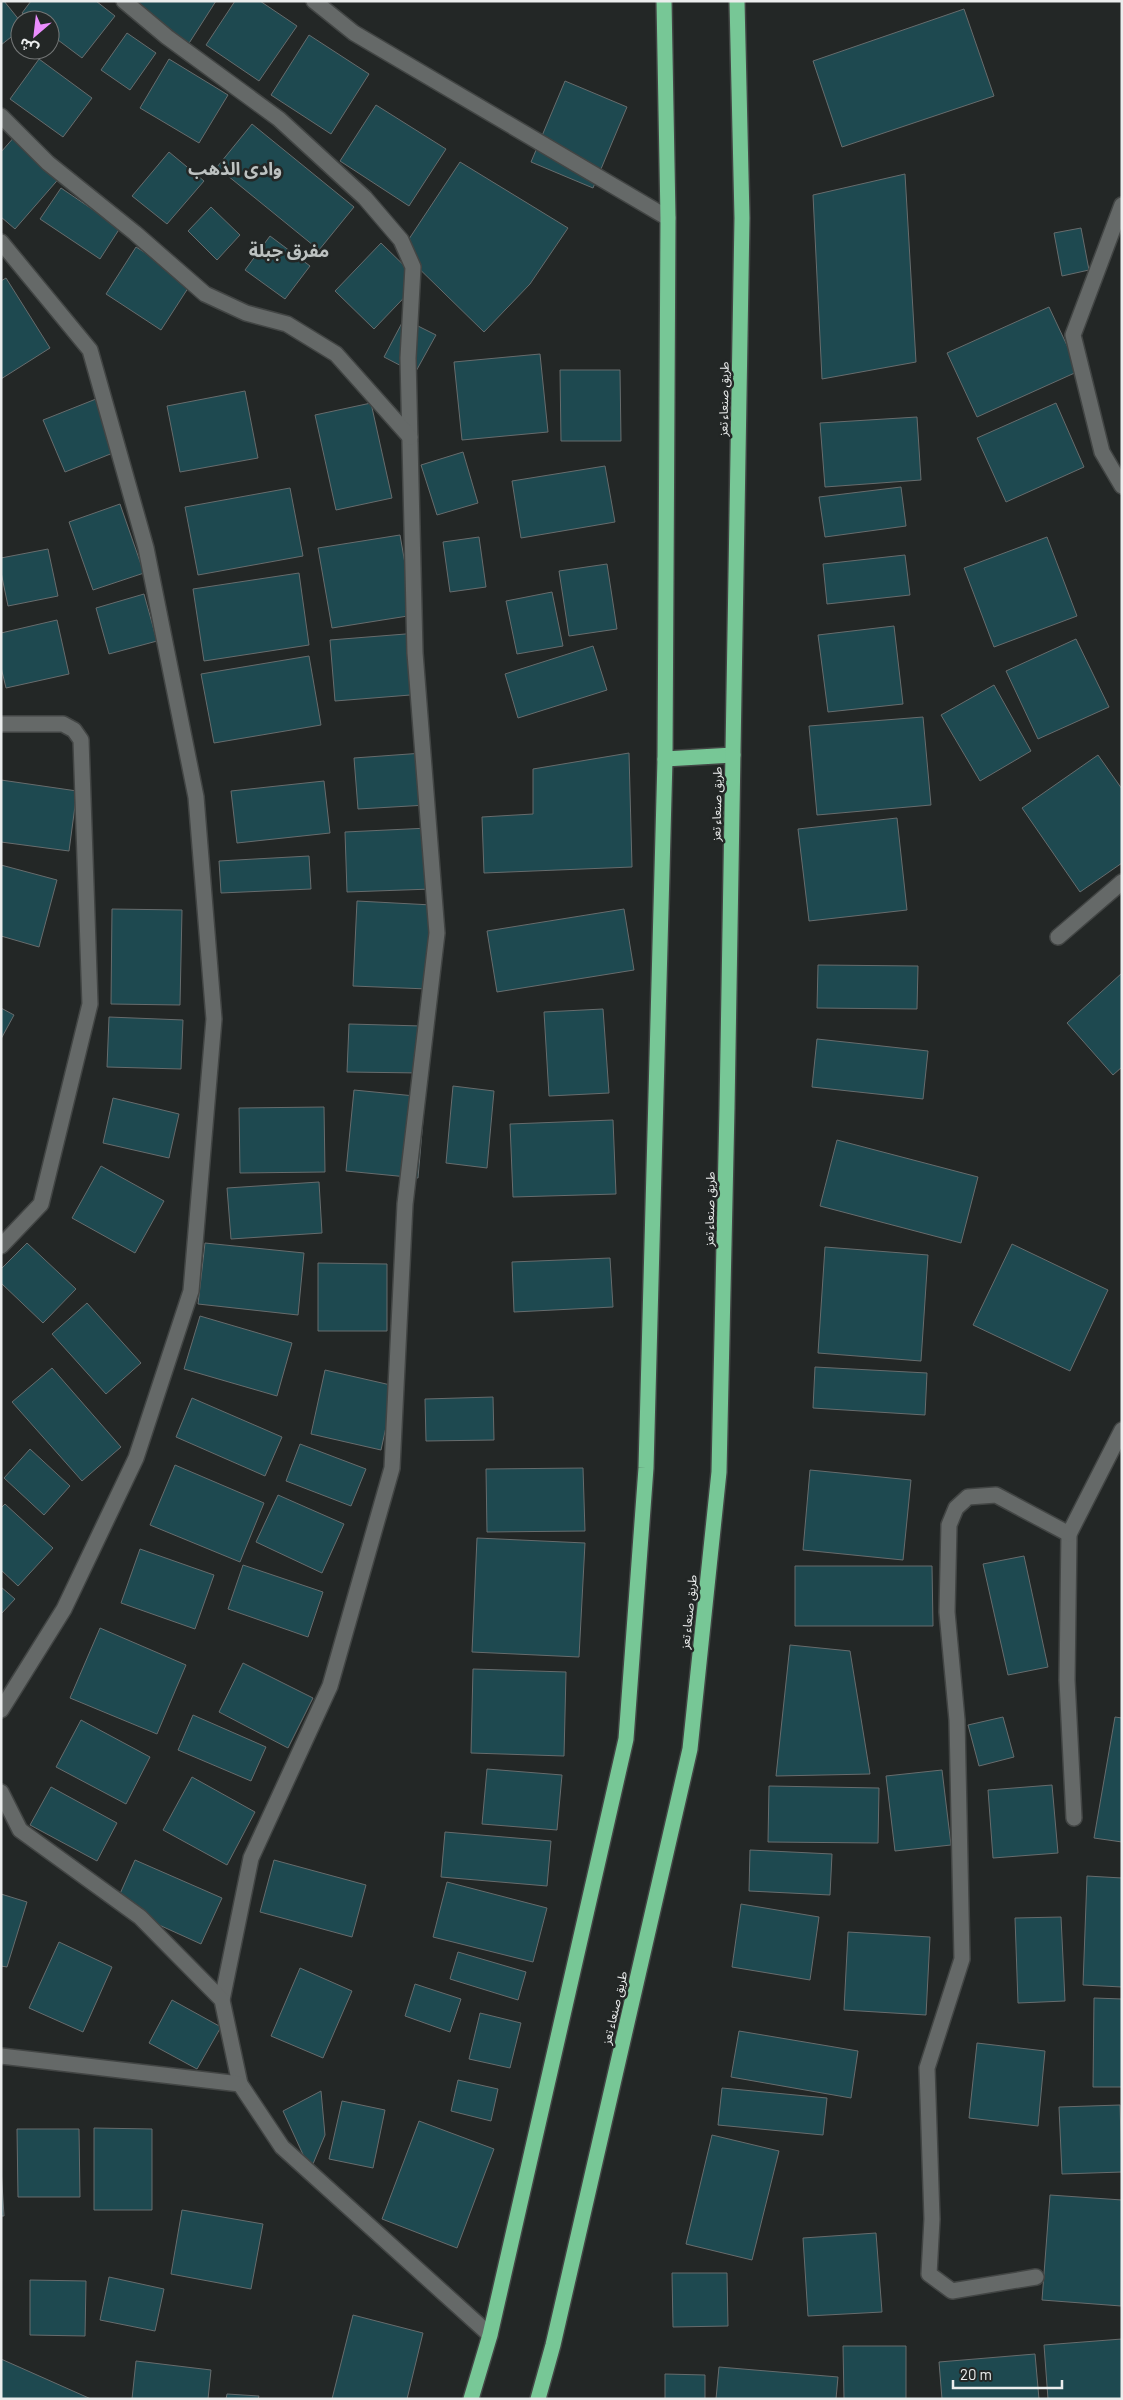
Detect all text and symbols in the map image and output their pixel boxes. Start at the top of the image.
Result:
north arrow [10,10,60,60]
text: ش [16,35,41,59]
district label: وادى الذهب [188,157,282,179]
district label: مفرق جبلة [249,239,329,262]
street label: طريق صنعاء تعز [715,361,733,438]
street label: طريق صنعاء تعز [708,766,726,843]
street label: طريق صنعاء تعز [701,1171,719,1248]
street label: طريق صنعاء تعز [677,1574,701,1651]
street label: طريق صنعاء تعز [599,1970,631,2047]
scale bar [953,2358,1062,2390]
text: 20 m [960,2365,992,2383]

